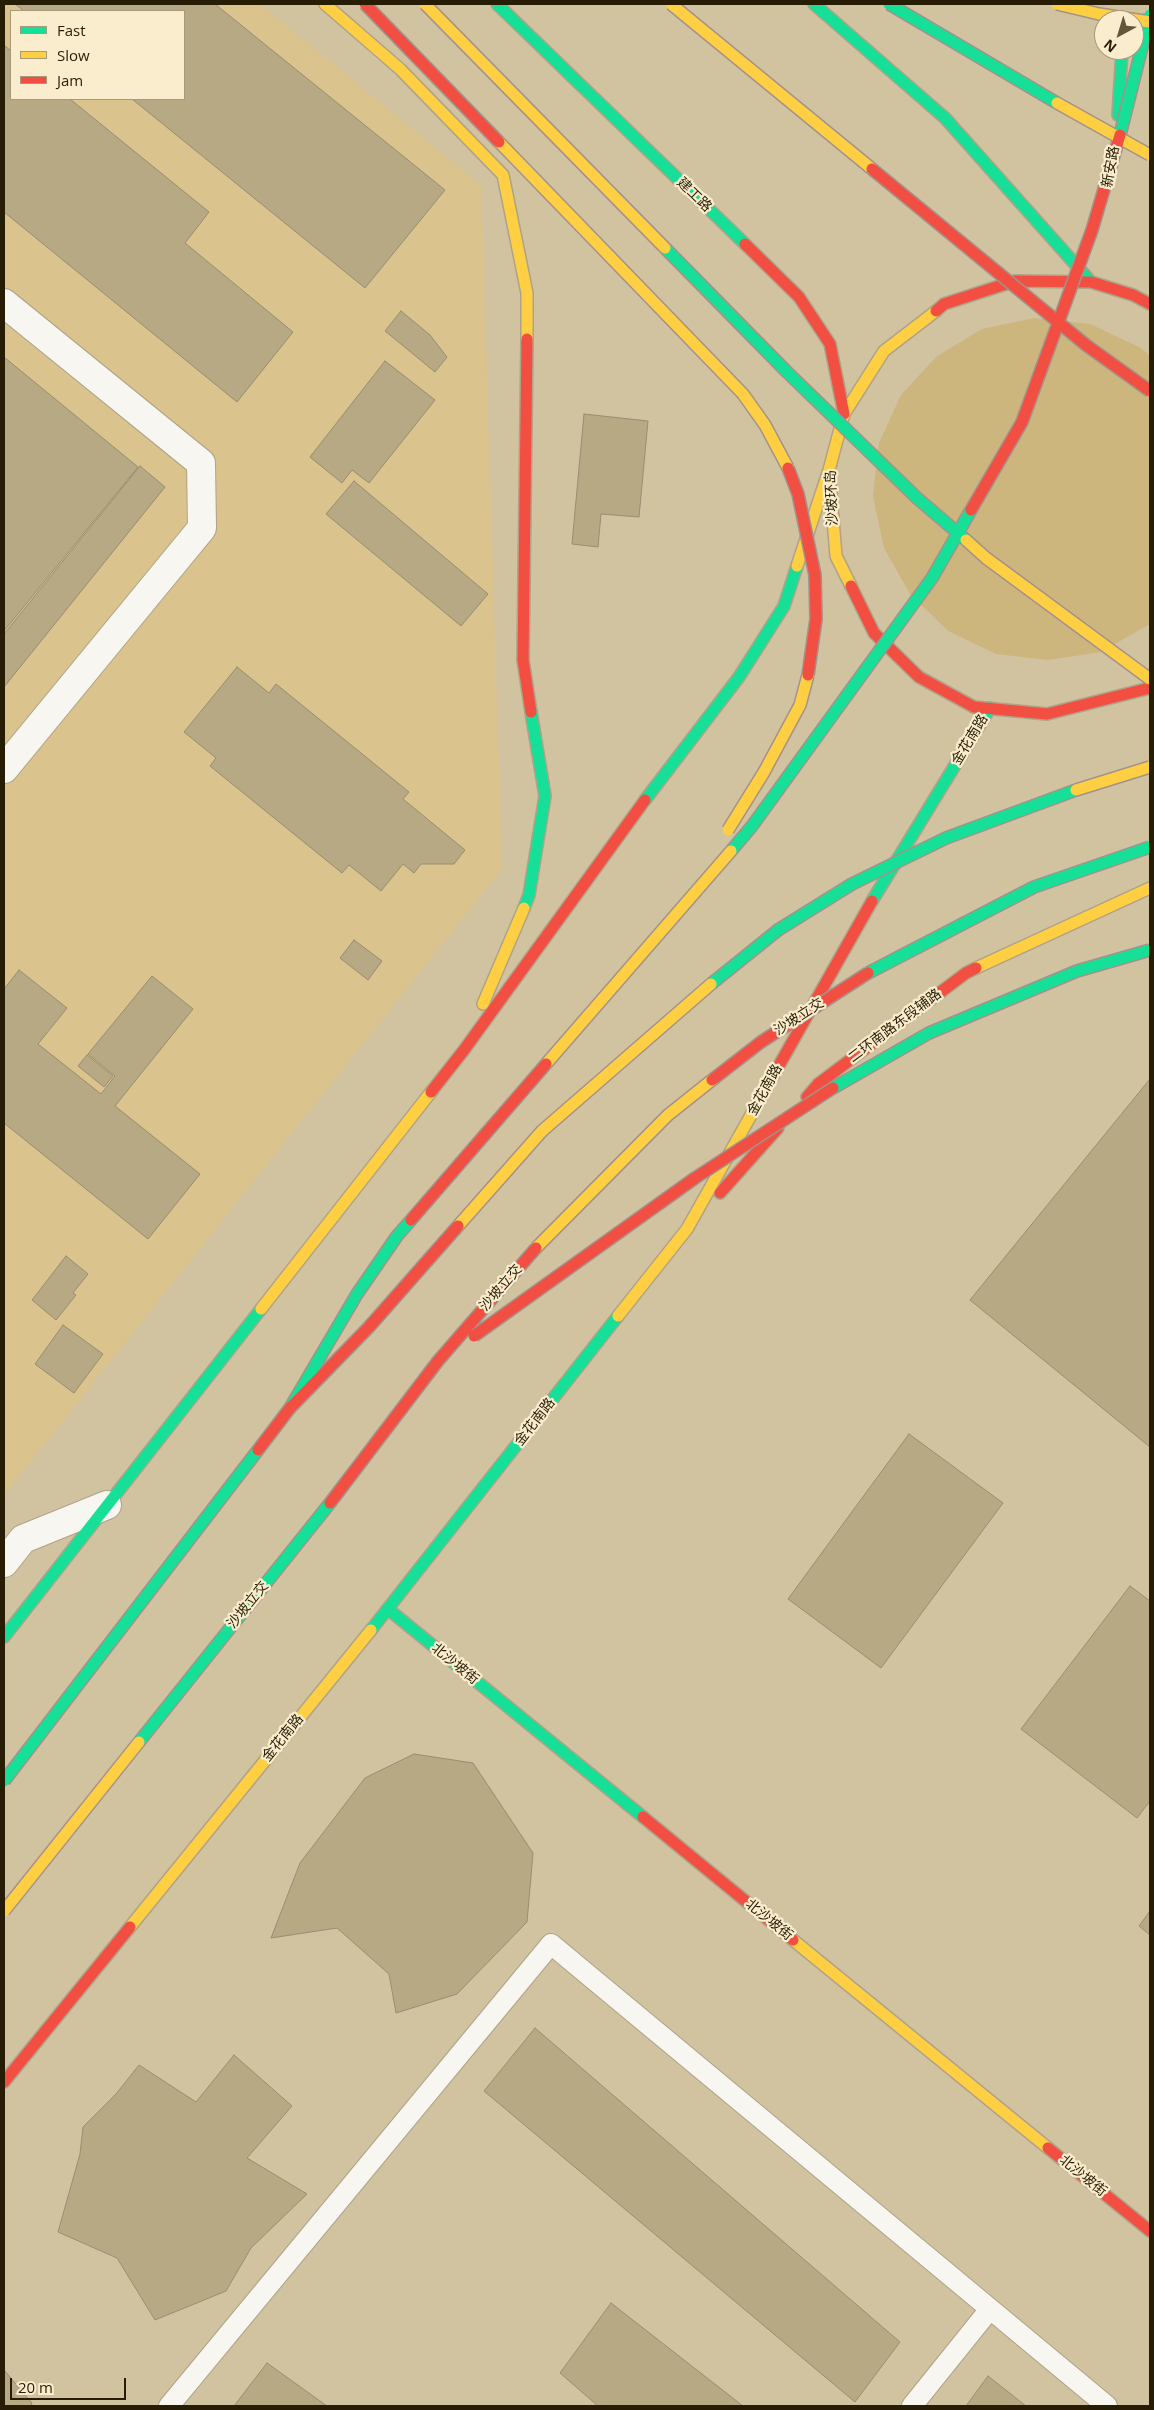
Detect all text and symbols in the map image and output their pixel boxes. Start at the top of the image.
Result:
legend [10,10,185,100]
north arrow [1094,10,1144,60]
text: Fast [57,20,86,40]
text: N [1099,35,1120,57]
text: Slow [57,45,90,65]
text: Jam [57,70,83,90]
street label: 新安路 [1099,145,1123,189]
street label: 建工路 [673,174,715,216]
street label: 沙坡环岛 [823,470,841,526]
street label: 金花南路 [948,712,992,768]
street label: 二环南路东段辅路 [845,986,945,1066]
street label: 沙坡立交 [771,995,827,1039]
street label: 金花南路 [744,1061,786,1119]
street label: 沙坡立交 [476,1261,526,1315]
street label: 金花南路 [511,1395,559,1449]
street label: 沙坡立交 [224,1578,272,1632]
street label: 北沙坡街 [428,1640,482,1688]
street label: 金花南路 [259,1711,307,1765]
street label: 北沙坡街 [742,1896,796,1944]
street label: 北沙坡街 [1056,2152,1110,2200]
scale bar [12,2368,129,2400]
text: 20 m [18,2377,53,2397]

